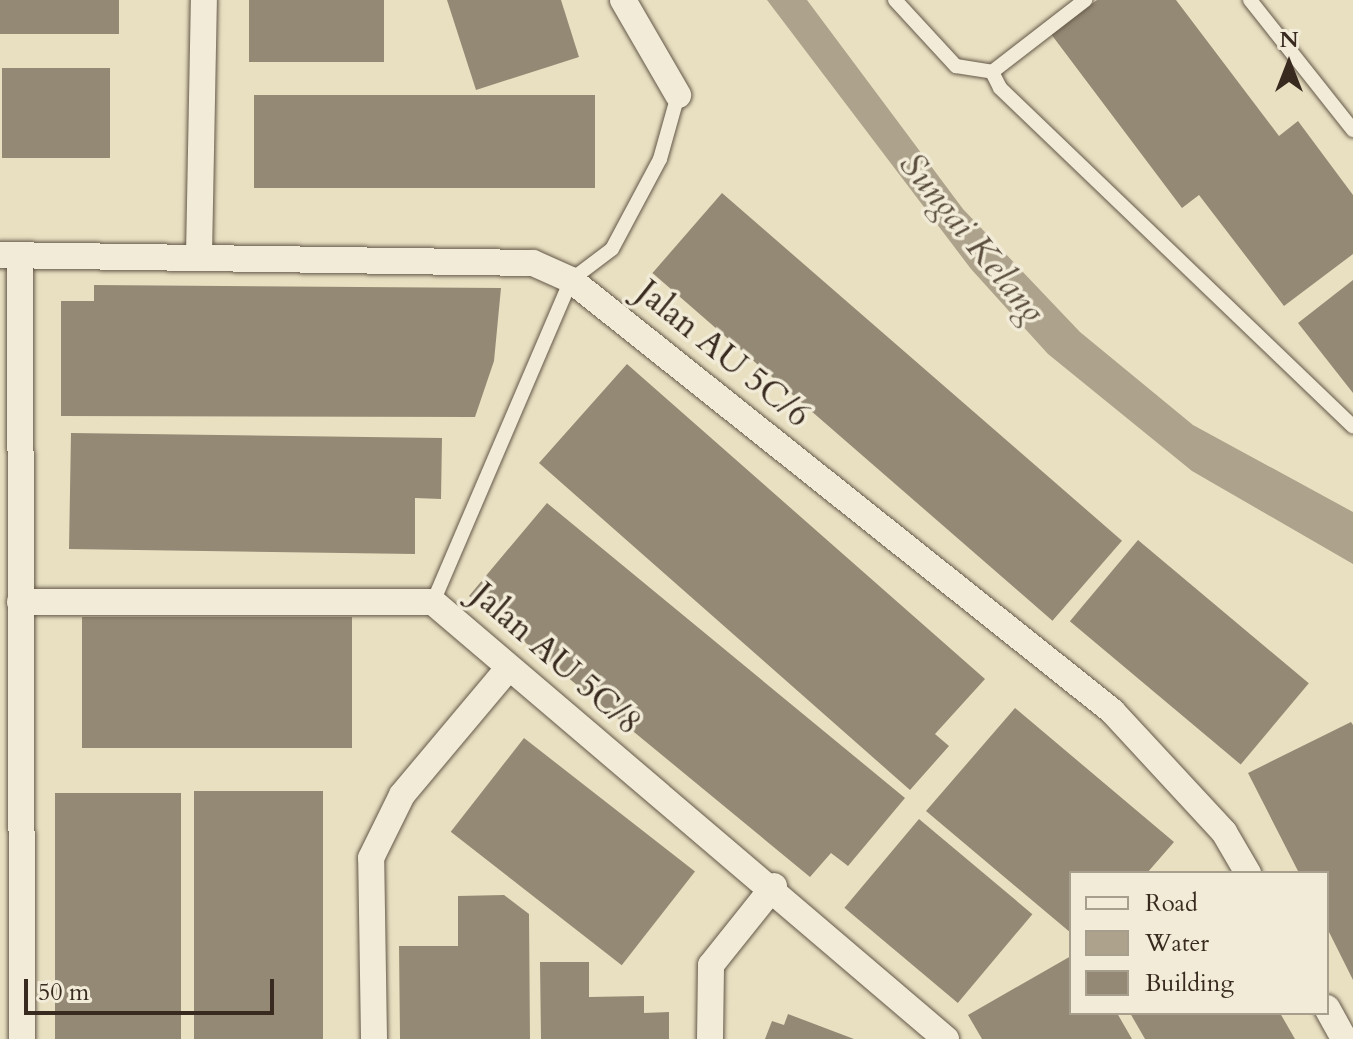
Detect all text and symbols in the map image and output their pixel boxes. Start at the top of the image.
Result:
north arrow [1249,24,1329,104]
text: N [1279,25,1299,55]
water label: Sungai Kelang [890,144,1054,332]
street label: Jalan AU 5C/6 [628,272,818,436]
street label: Jalan AU 5C/8 [463,574,649,744]
legend [1069,871,1329,1015]
text: Road [1145,887,1198,920]
text: Water [1145,927,1209,960]
scale bar [28,963,278,1013]
text: Building [1145,967,1234,1000]
text: 50 m [38,976,89,1009]

